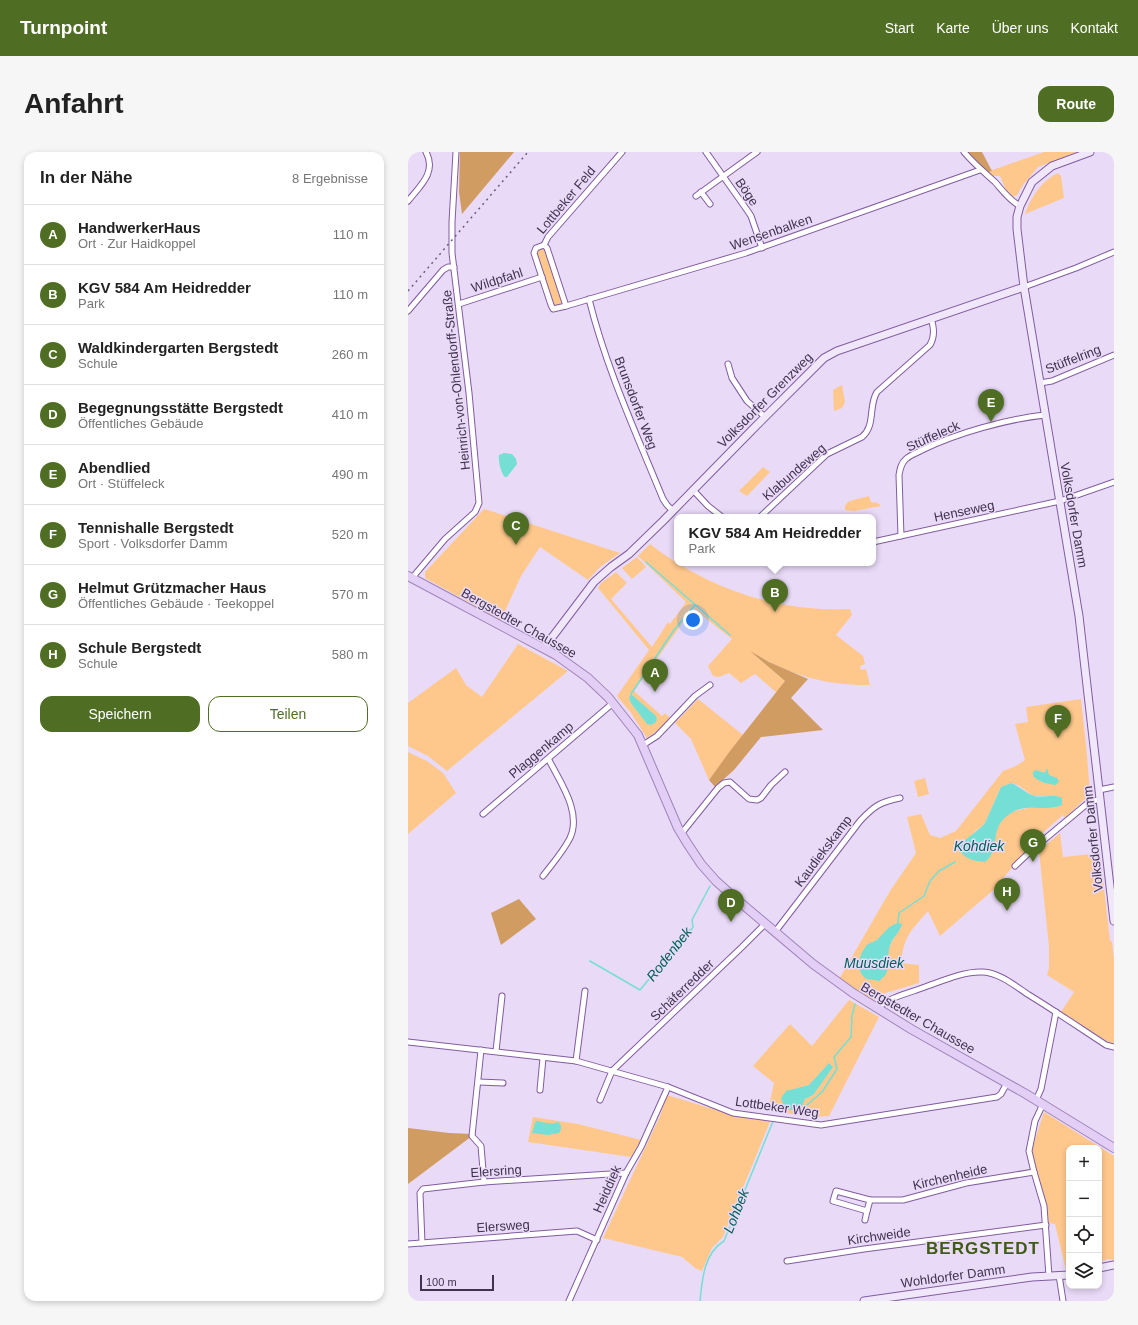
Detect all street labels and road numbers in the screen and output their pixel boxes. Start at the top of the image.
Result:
street label: Lottbeker Feld [534,163,598,237]
street label: Böge [732,175,762,209]
street label: Wensenbalken [728,211,814,253]
street label: Wildpfahl [469,265,525,295]
street label: Heinrich-von-Ohlendorff-Straße [439,289,473,471]
street label: Stüffelring [1043,342,1103,376]
street label: Volksdorfer Grenzweg [714,349,816,451]
street label: Brunsdorfer Weg [611,355,661,451]
street label: Stüffeleck [904,417,962,454]
street label: Klabundeweg [759,440,829,504]
street label: Volksdorfer Damm [1057,461,1091,569]
street label: Henseweg [932,497,996,525]
street label: Bergstedter Chaussee [459,585,579,661]
street label: Plaggenkamp [506,719,576,781]
street label: Volksdorfer Damm [1080,785,1106,893]
street label: Kaudiekskamp [791,812,855,890]
street label: Schäferredder [647,956,717,1024]
street label: Bergstedter Chaussee [858,979,978,1057]
street label: Lottbeker Weg [734,1094,820,1120]
street label: Kirchenheide [911,1161,989,1193]
street label: Elersring [470,1162,522,1180]
street label: Heiddiek [590,1162,624,1215]
street label: Elersweg [476,1217,530,1235]
street label: Kirchweide [846,1224,912,1248]
street label: Wohldorfer Damm [900,1261,1006,1291]

